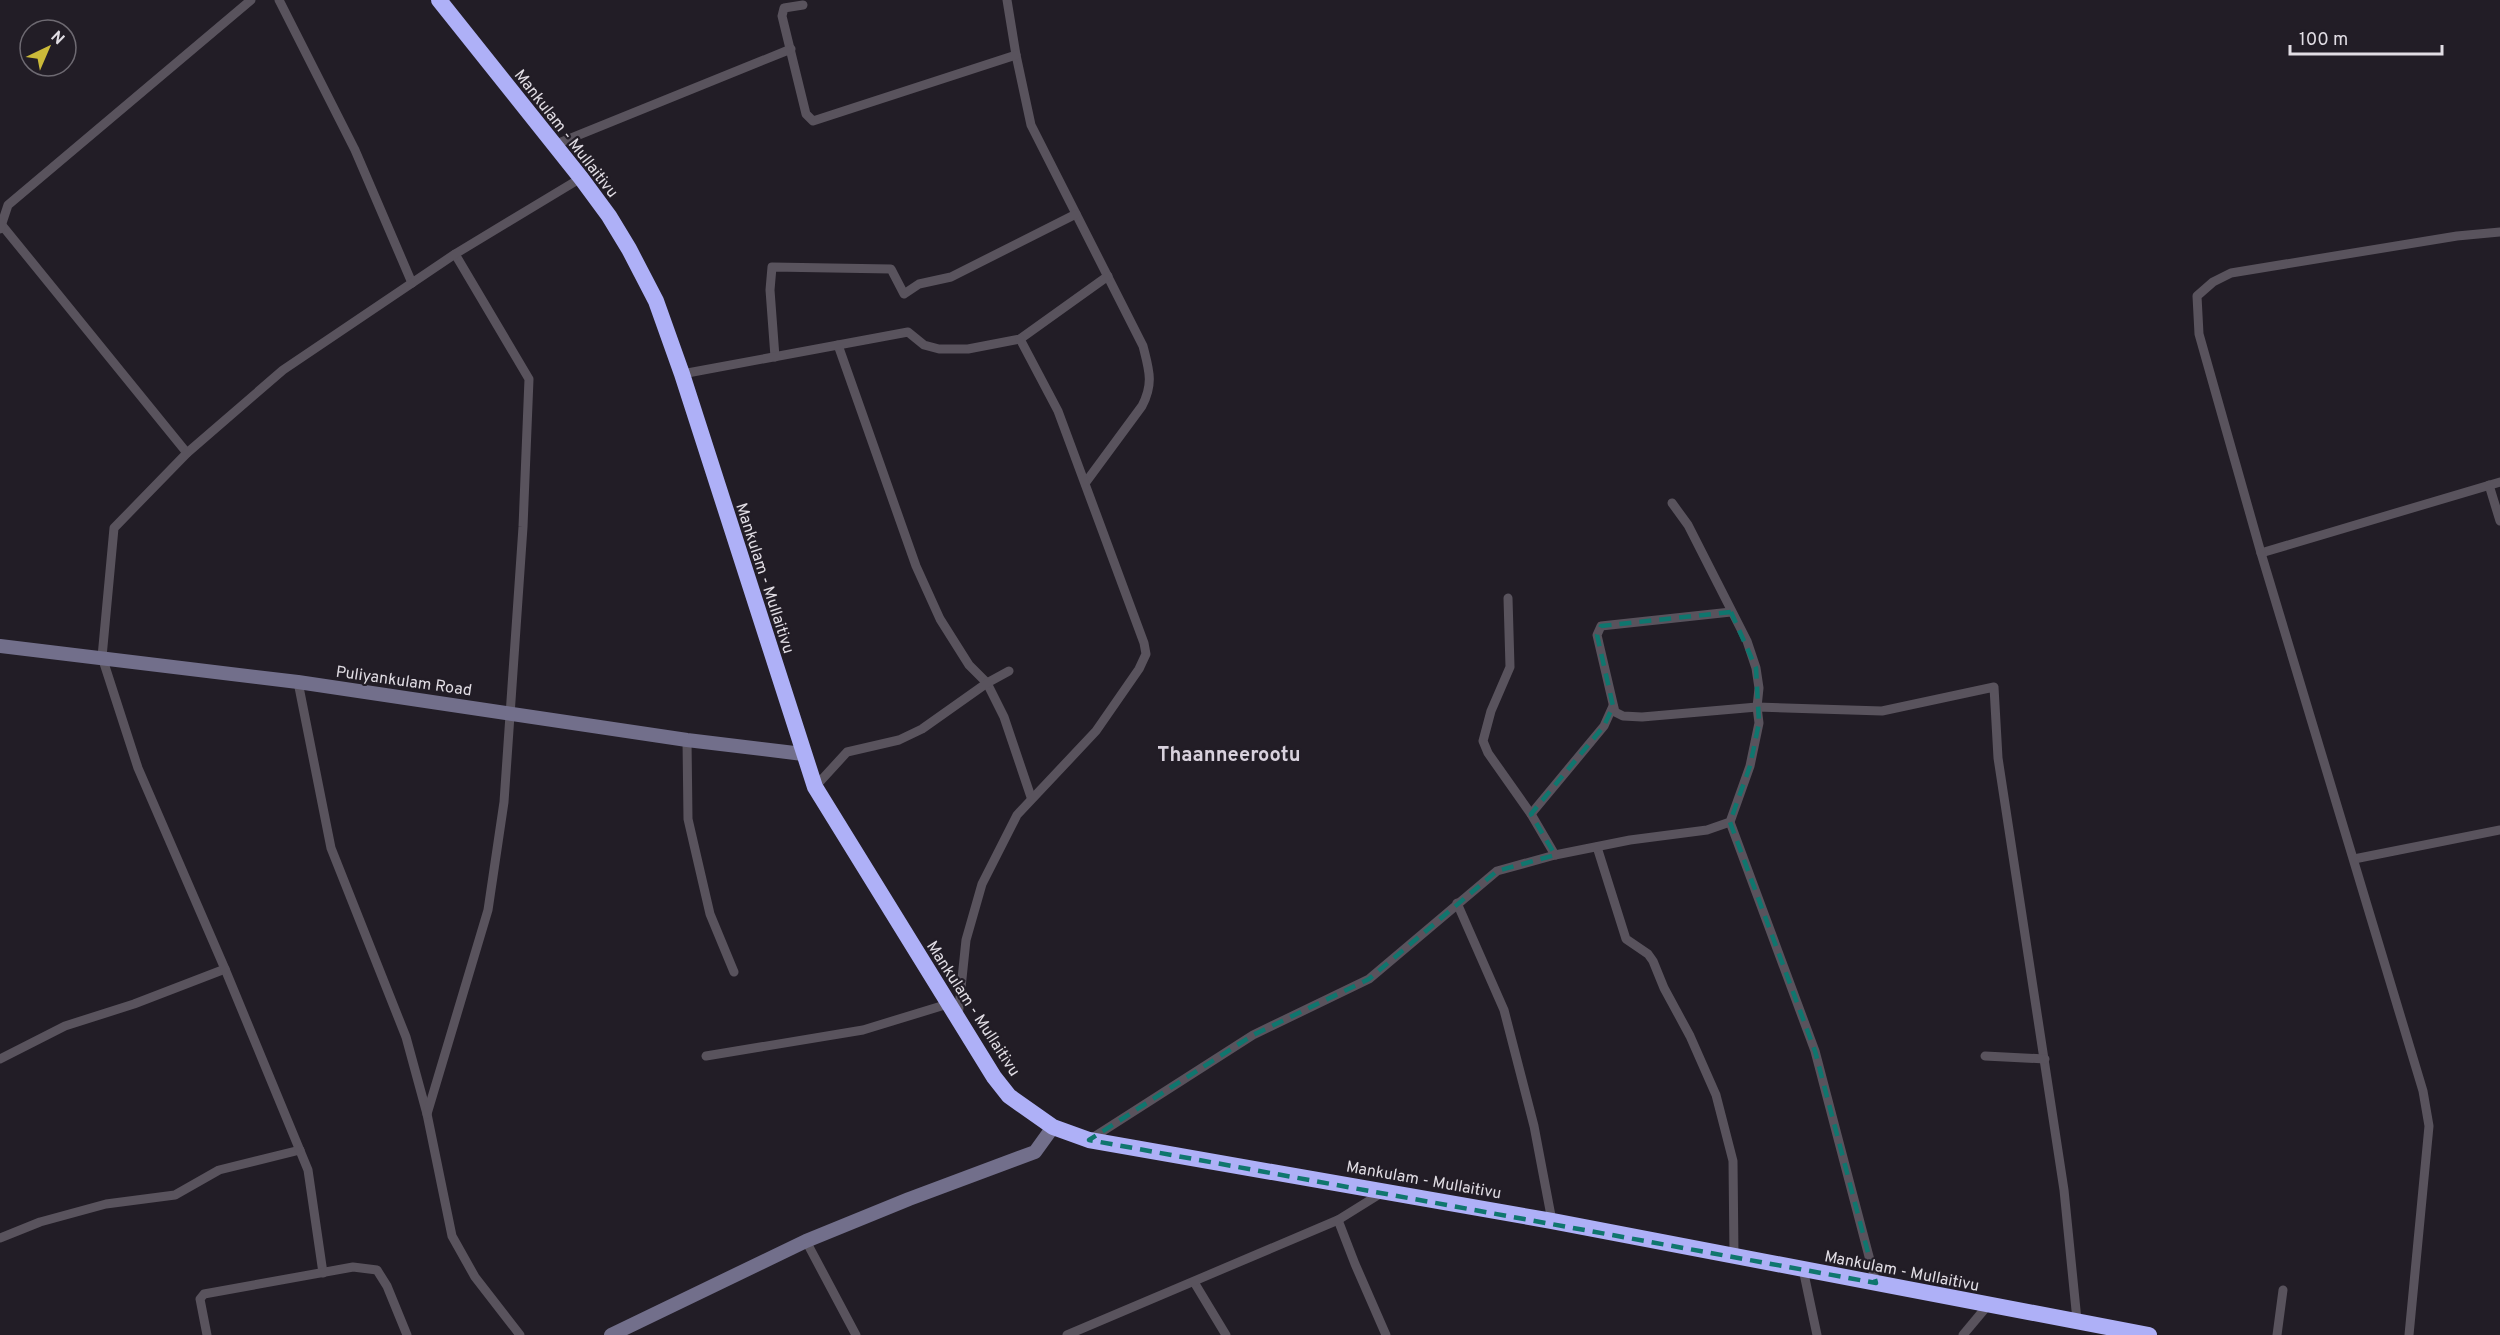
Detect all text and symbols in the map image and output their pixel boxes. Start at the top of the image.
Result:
north arrow [18,18,78,78]
scale bar [2290,18,2442,56]
text: N [46,27,68,50]
text: 100 m [2299,29,2348,52]
street label: Mankulam - Mullaitivu [509,66,622,202]
street label: Mankulam - Mullaitivu [730,501,798,656]
street label: Puliyankulam Road [334,663,473,701]
district label: Thaanneerootu [1157,743,1301,769]
street label: Mankulam - Mullaitivu [921,938,1024,1080]
street label: Mankulam - Mullaitivu [1344,1157,1503,1204]
street label: Mankulam - Mullaitivu [1823,1247,1981,1297]

